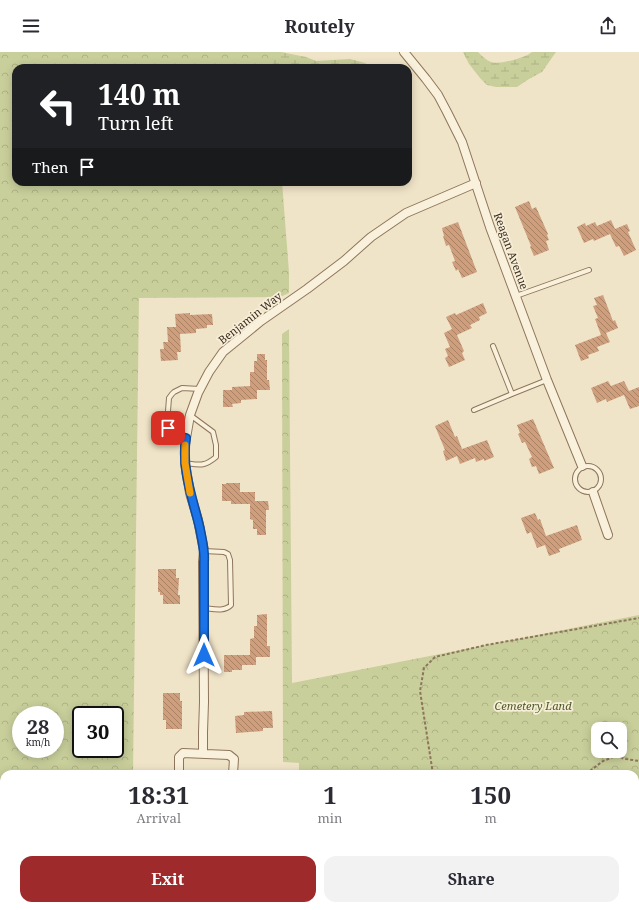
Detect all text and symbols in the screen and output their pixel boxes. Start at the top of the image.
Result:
text: Routely [284,14,355,38]
icon: menu [20,15,42,37]
icon: share [597,15,619,37]
text: 140 m [98,75,180,113]
icon: left [32,80,84,132]
text: Turn left [98,111,173,135]
icon: arrive [76,156,98,178]
text: Then [32,157,68,177]
street label: Reagan Avenue [491,210,532,291]
street label: Benjamin Way [215,288,285,347]
pin [151,411,185,445]
icon: arrive [157,417,179,439]
position arrow [183,634,225,676]
park label: Cemetery Land [494,698,572,713]
speed limit sign: 30 [72,706,124,758]
text: 28 [27,713,49,740]
map controls [591,722,627,758]
button: search [591,722,627,758]
text: km/h [26,735,50,749]
text: 18:31 [128,778,190,811]
text: 1 [323,778,337,811]
text: 150 [470,778,511,811]
text: Arrival [137,809,181,827]
text: min [317,809,342,827]
text: m [484,809,497,827]
button: Exit [20,856,316,902]
button: Share [324,856,619,902]

